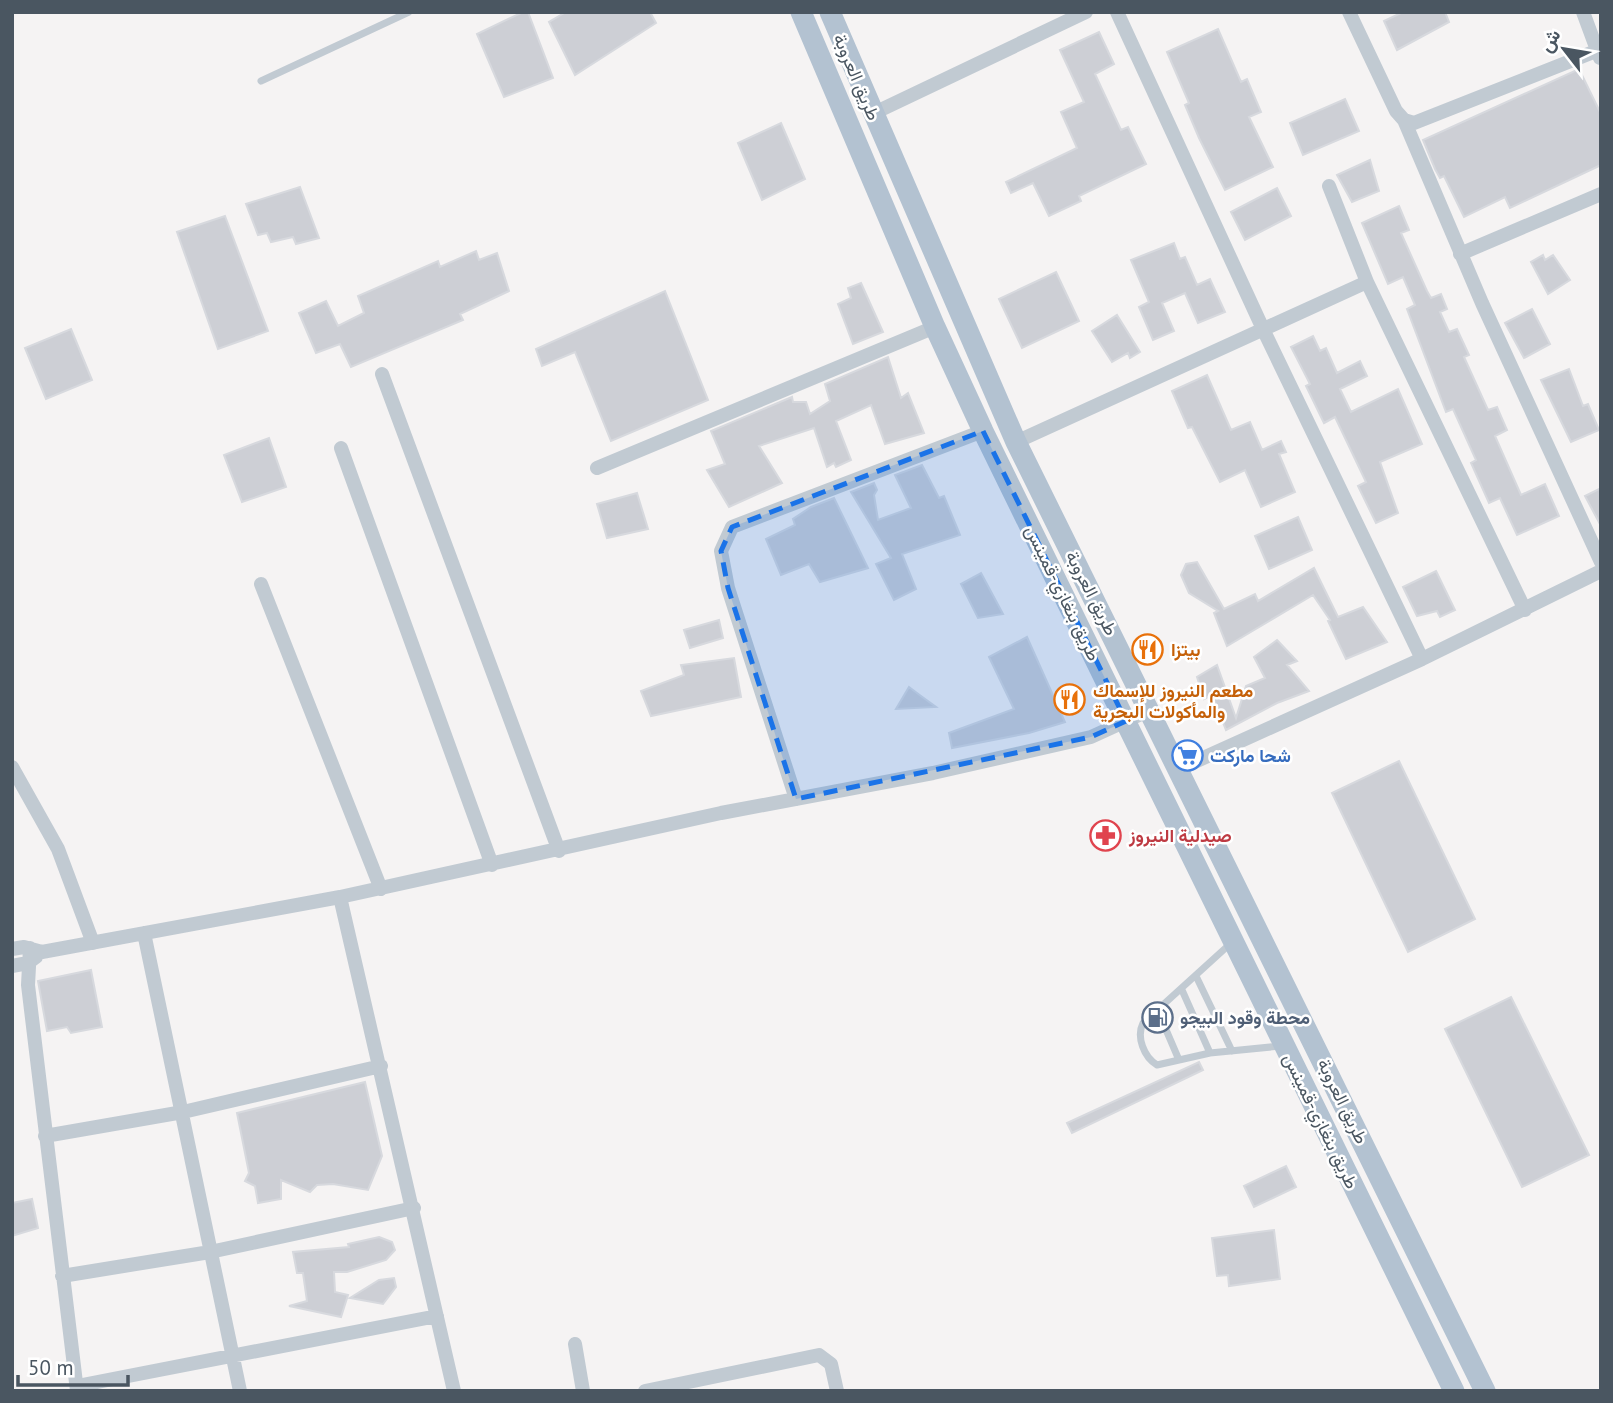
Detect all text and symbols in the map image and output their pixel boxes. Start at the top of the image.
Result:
north arrow [1529,14,1599,84]
text: ش [1533,24,1566,56]
street label: طريق العروبة [828,30,886,124]
street label: طريق بنغازي-قمينس [1017,521,1106,666]
street label: طريق العروبة [1061,547,1123,639]
restaurant icon: بيتزا [1131,632,1165,666]
place label: بيتزا [1171,638,1200,661]
place label: مطعم النيروز للإسماك والمأكولات البحرية [1093,679,1254,723]
restaurant icon: مطعم النيروز للإسماك والمأكولات البحرية [1053,683,1087,717]
supermarket icon: شحا ماركت [1170,738,1204,772]
place label: شحا ماركت [1210,744,1291,767]
pharmacy icon: صيدلية النيروز [1089,818,1123,852]
place label: صيدلية النيروز [1128,824,1232,847]
fuel station icon: محطة وقود البيجو [1140,1000,1174,1034]
place label: محطة وقود البيجو [1180,1006,1310,1029]
street label: طريق بنغازي-قمينس [1275,1049,1364,1194]
street label: طريق العروبة [1313,1055,1373,1147]
scale bar [18,1344,128,1388]
text: 50 m [28,1354,74,1381]

